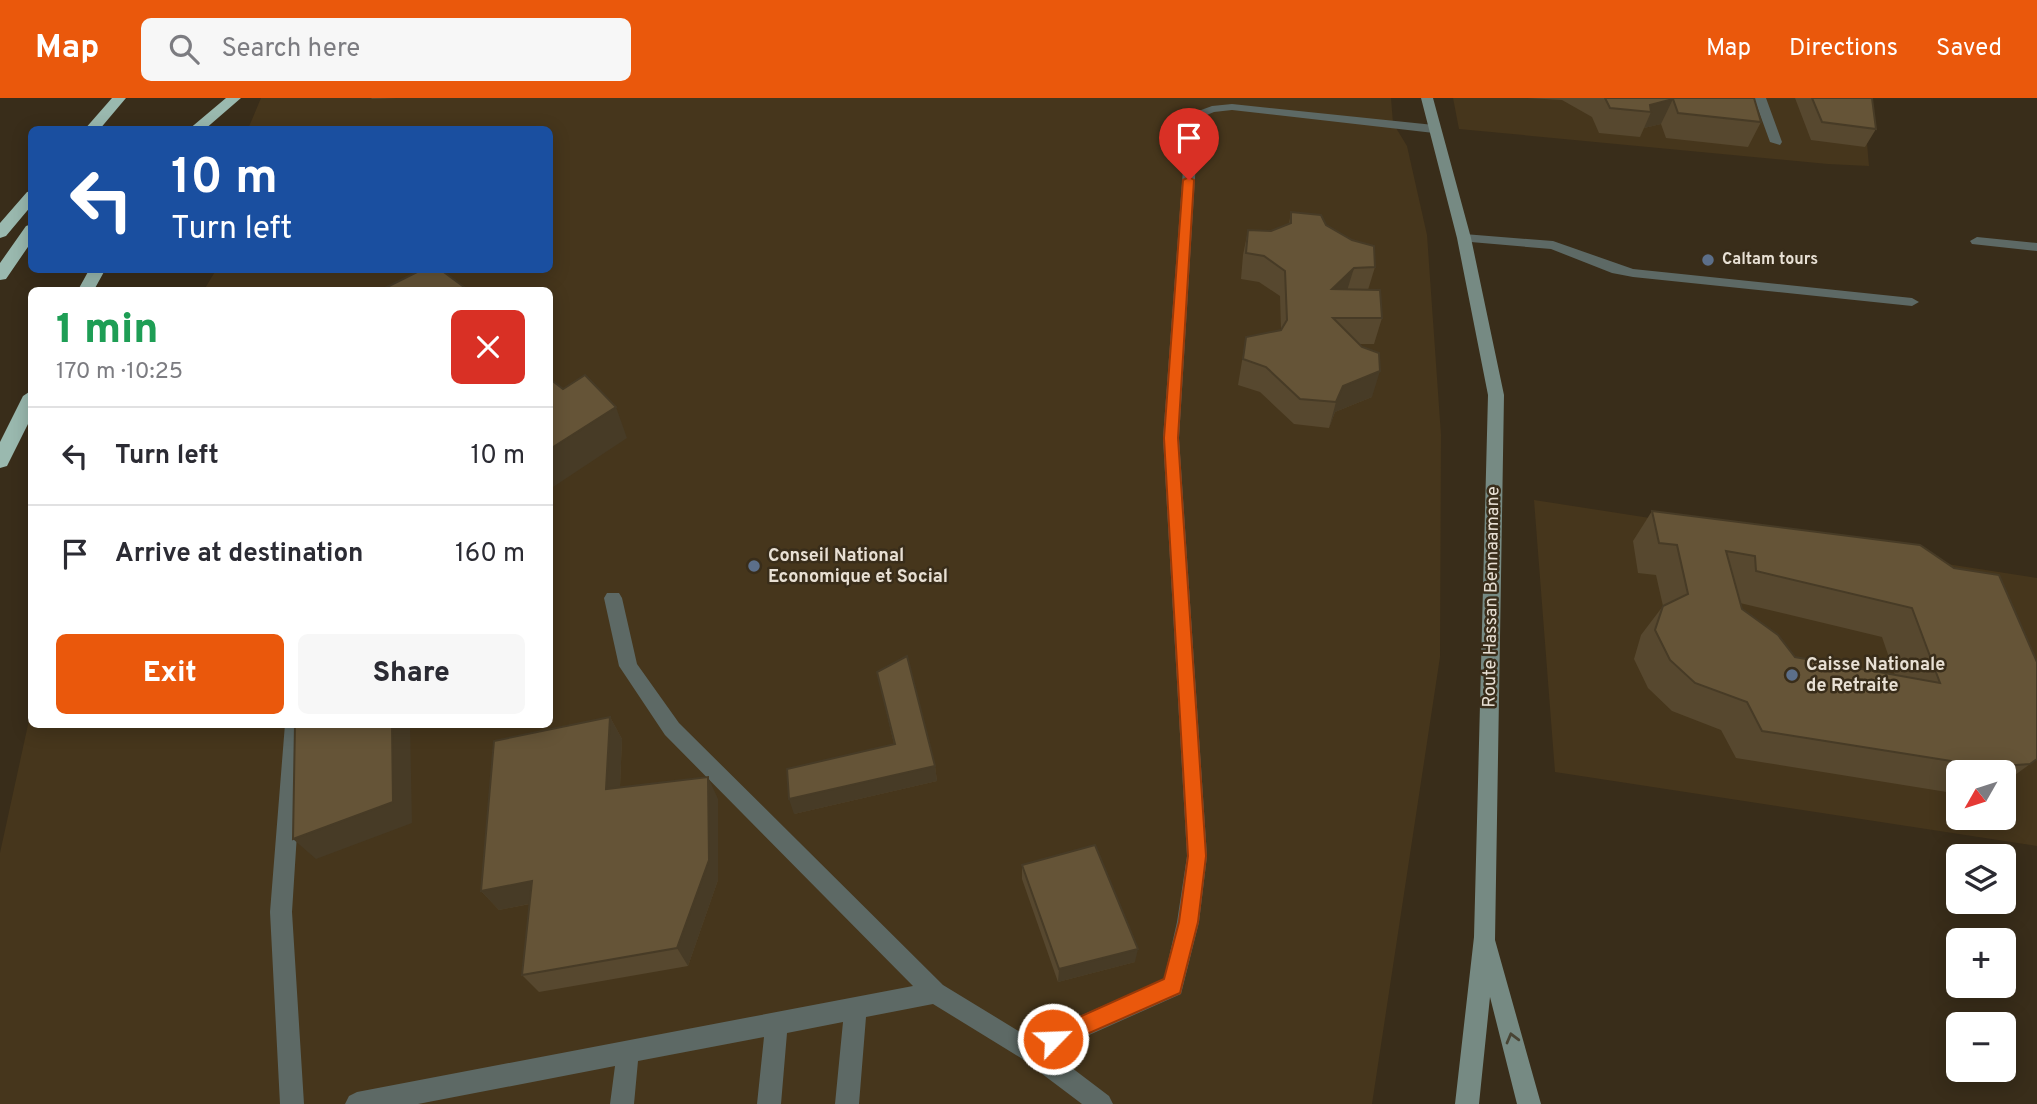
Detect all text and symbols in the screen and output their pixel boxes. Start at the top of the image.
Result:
search box [141,18,631,81]
text: Map [35,28,99,70]
icon: search [165,30,203,68]
text: Search here [221,33,360,66]
text: Map [1706,34,1751,64]
text: Directions [1789,34,1898,64]
text: Saved [1936,34,2002,64]
pin [1159,108,1219,180]
icon: arrive [1170,119,1208,157]
text: 10 m [171,149,278,211]
icon: left [56,154,147,245]
text: Turn left [171,210,292,250]
place label: Caltam tours [1722,250,1818,270]
marker: Caltam tours [1700,252,1716,268]
text: 1 min [56,305,159,358]
button: close [451,310,525,384]
text: 170 m · 10:25 [56,358,183,387]
icon: left [56,437,94,475]
text: Turn left [115,440,219,473]
text: 10 m [470,440,525,473]
street label: Route Hassan Bennaamane [1479,486,1505,708]
icon: arrive [56,535,94,573]
text: Arrive at destination [115,538,363,571]
text: 160 m [455,538,525,571]
place label: Conseil National Economique et Social [768,545,948,589]
marker: Conseil National Economique et Social [746,558,762,574]
button: Exit [56,634,284,714]
button: Share [298,634,525,714]
place label: Caisse Nationale de Retraite [1806,654,1945,698]
marker: Caisse Nationale de Retraite [1784,667,1800,683]
north arrow [1946,760,2016,830]
map controls [1946,760,2016,1082]
button: layers [1946,844,2016,914]
button: + [1946,928,2016,998]
position arrow [1016,1002,1090,1076]
button: − [1946,1012,2016,1082]
one-way arrow [1506,1032,1520,1044]

